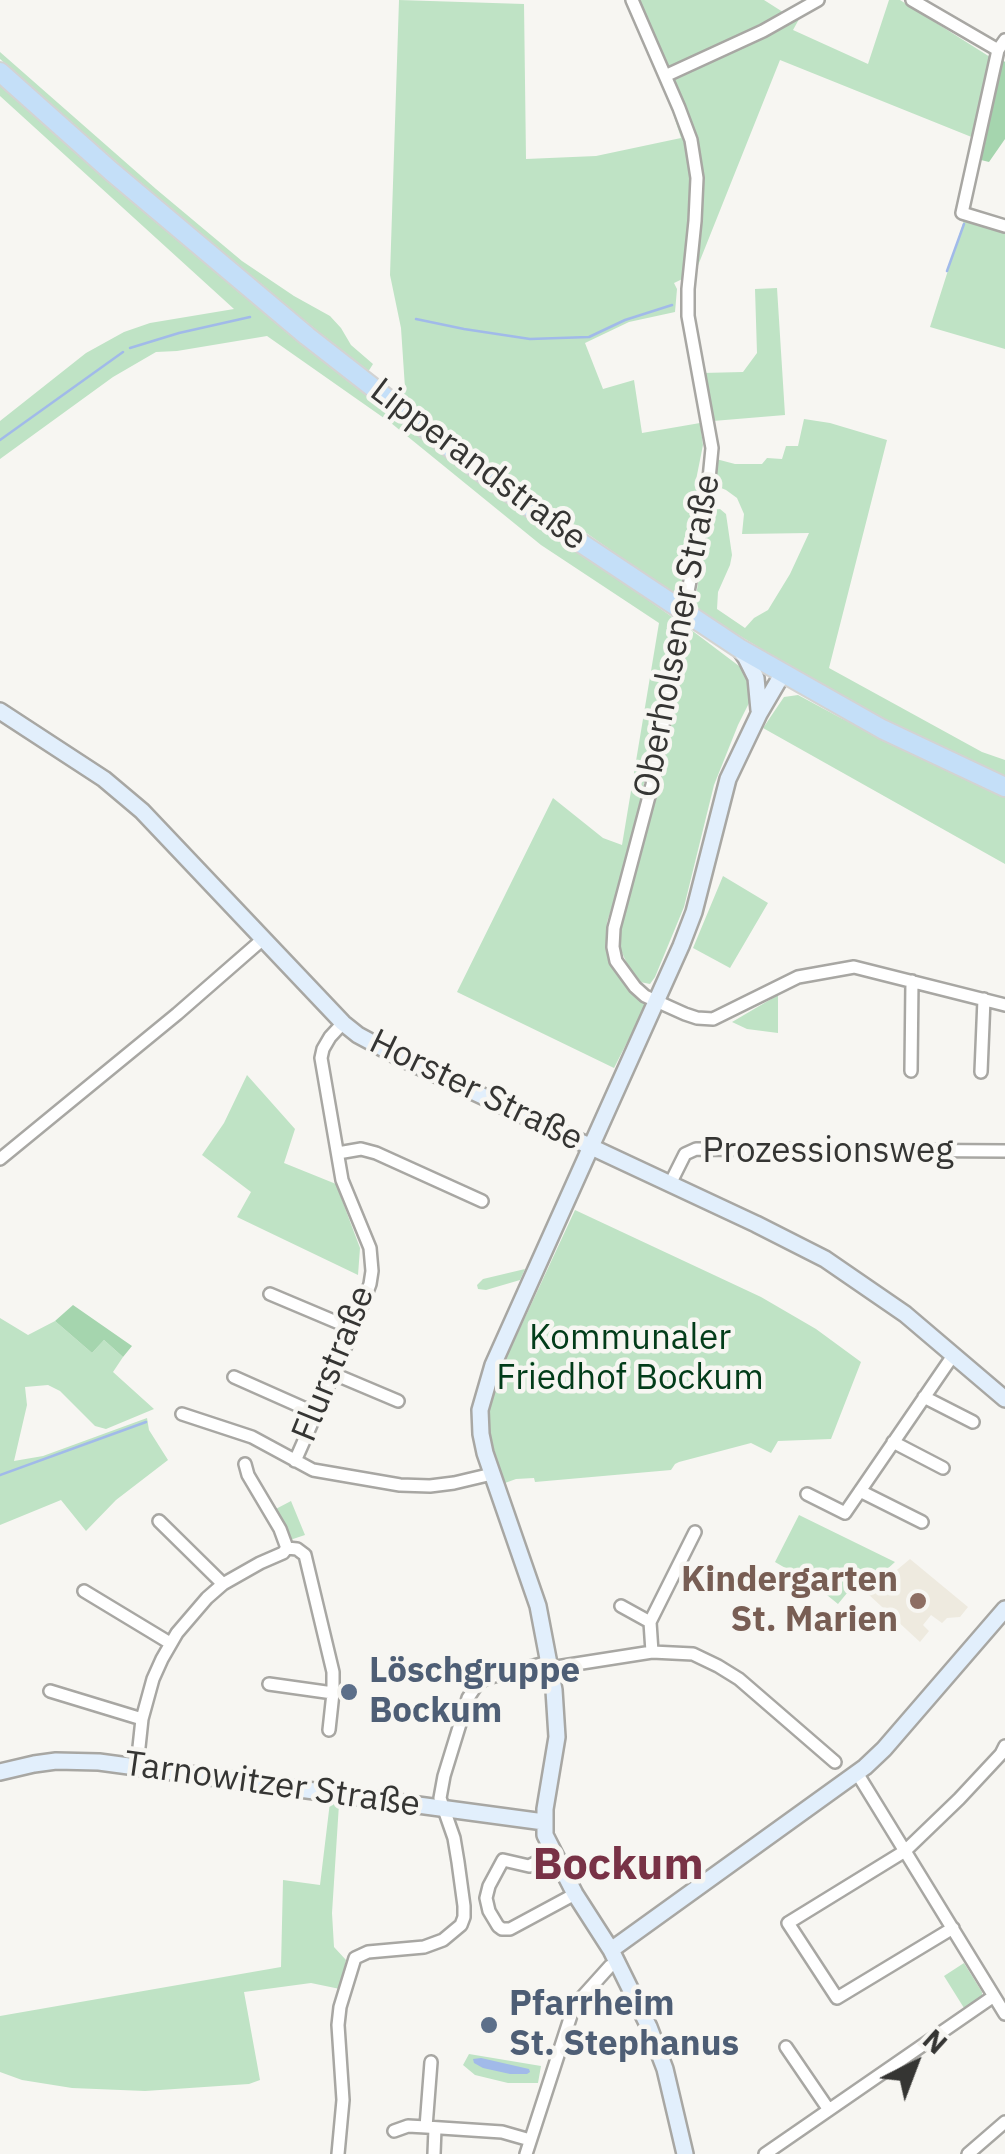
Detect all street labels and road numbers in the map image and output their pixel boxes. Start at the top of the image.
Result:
street label: Lipperandstraße [362,370,594,560]
street label: Oberholsener Straße [626,471,730,801]
street label: Horster Straße [362,1021,590,1161]
street label: Prozessionsweg [702,1131,954,1173]
street label: Flurstraße [284,1280,384,1448]
street label: Tarnowitzer Straße [121,1743,423,1827]

